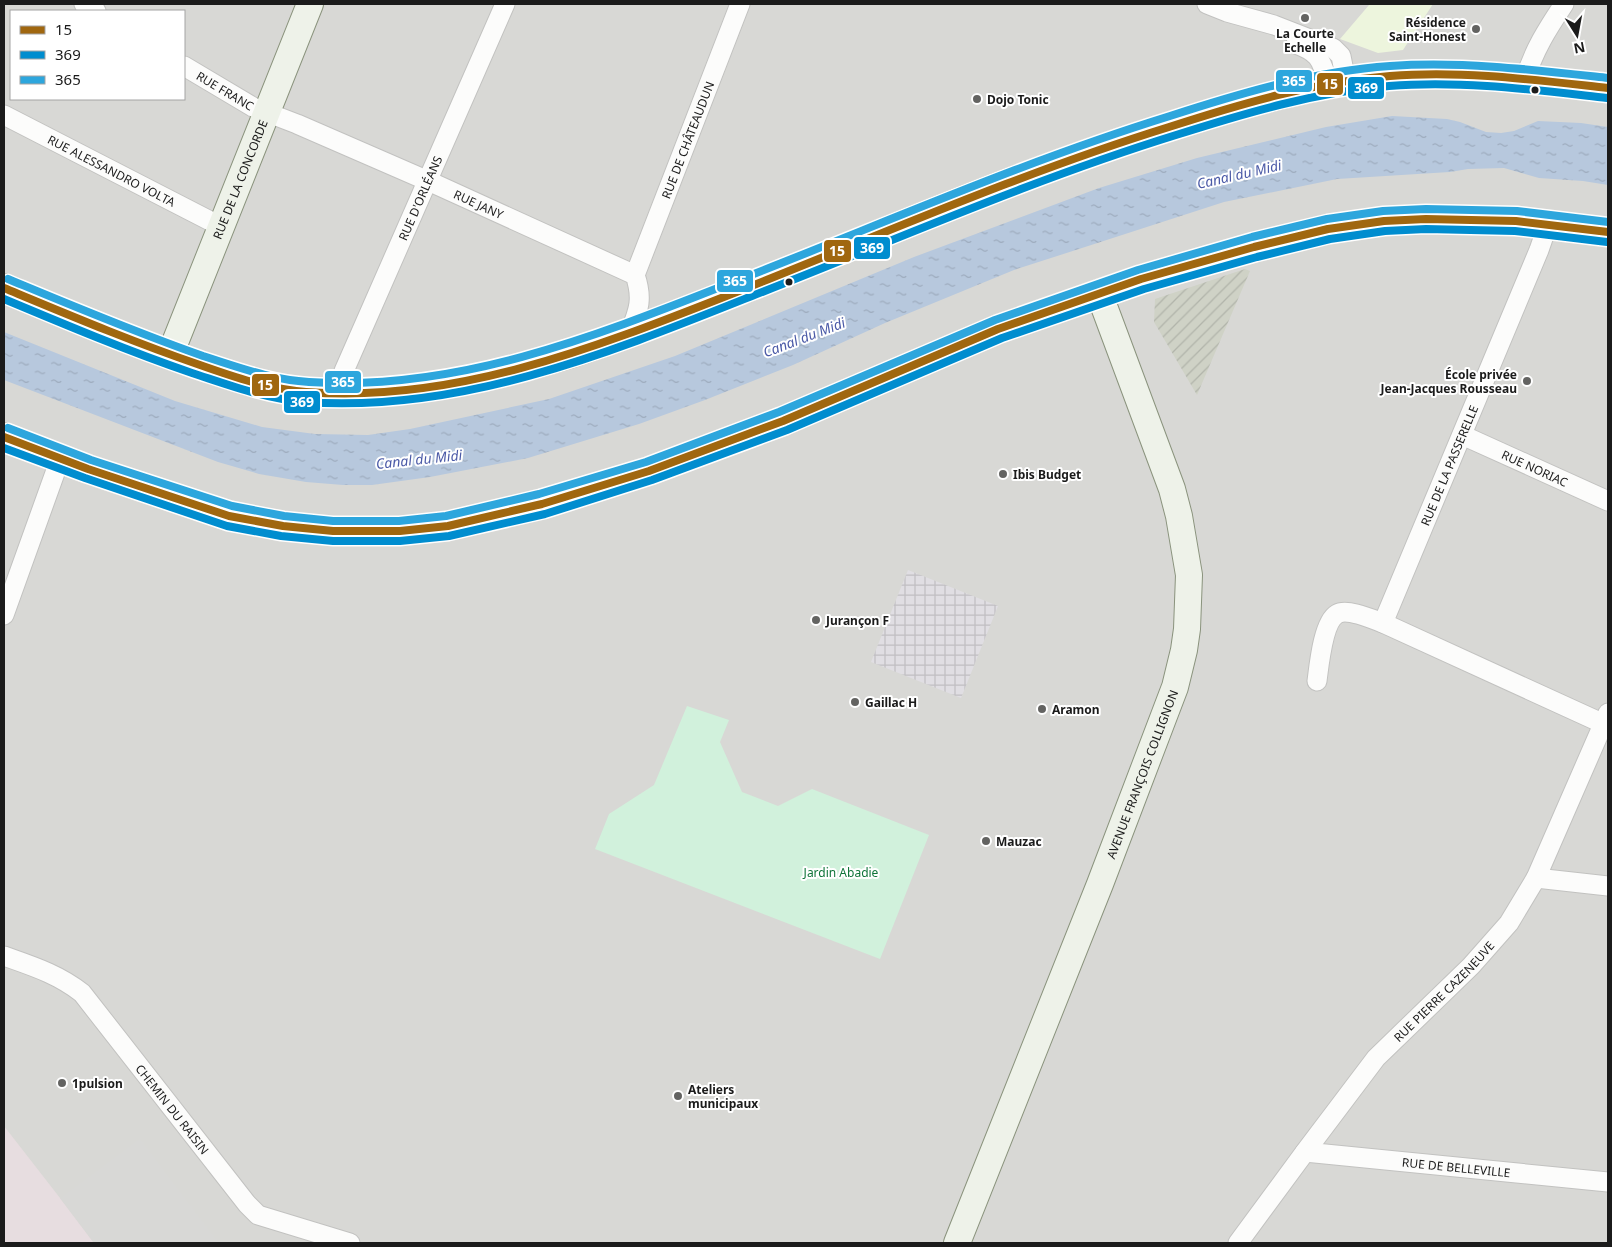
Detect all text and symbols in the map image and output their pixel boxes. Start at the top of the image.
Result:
legend [10,10,185,100]
north arrow [1552,10,1602,60]
marker: La Courte Echelle [1299,12,1311,24]
place label: Résidence Saint-Honest [1389,14,1466,45]
text: 15 [55,19,72,39]
marker: Résidence Saint-Honest [1470,23,1482,35]
place label: La Courte Echelle [1276,25,1334,56]
text: N [1572,38,1587,59]
text: 369 [55,44,81,64]
street label: RUE FRANC [193,67,258,114]
text: 365 [55,69,81,89]
line badge: 365 [1275,69,1313,93]
text: 365 [1282,71,1306,90]
line badge: 15 [1316,72,1344,96]
text: 15 [1322,74,1338,93]
line badge: 369 [1347,76,1385,100]
text: 369 [1354,78,1378,97]
street label: RUE DE CHÂTEAUDUN [657,79,718,201]
unlabelled marker [1530,85,1540,95]
place label: Dojo Tonic [987,91,1049,108]
marker: Dojo Tonic [971,93,983,105]
street label: RUE DE LA CONCORDE [208,117,271,242]
street label: RUE ALESSANDRO VOLTA [45,130,179,210]
street label: RUE D'ORLÉANS [394,153,446,243]
water label: Canal du Midi [1195,155,1284,193]
street label: RUE JANY [451,185,507,223]
line badge: 369 [853,236,891,260]
text: 369 [860,238,884,257]
line badge: 15 [823,239,852,263]
text: 15 [829,241,845,260]
line badge: 365 [716,269,754,293]
text: 365 [723,271,747,290]
unlabelled marker [784,277,794,287]
water label: Canal du Midi [760,313,848,361]
place label: École privée Jean-Jacques Rousseau [1380,366,1517,397]
line badge: 365 [324,370,362,394]
text: 365 [331,372,355,391]
line badge: 15 [251,373,280,397]
text: 15 [257,375,273,394]
marker: École privée Jean-Jacques Rousseau [1521,375,1533,387]
line badge: 369 [283,390,321,414]
text: 369 [290,392,314,411]
street label: RUE DE LA PASSERELLE [1416,402,1482,528]
water label: Canal du Midi [375,445,463,473]
street label: RUE NORIAC [1499,446,1571,491]
place label: Ibis Budget [1013,466,1081,483]
marker: Ibis Budget [997,468,1009,480]
place label: Jurançon F [825,612,889,629]
marker: Jurançon F [810,614,822,626]
street label: AVENUE FRANÇOIS COLLIGNON [1102,687,1182,861]
place label: Gaillac H [865,694,917,711]
marker: Gaillac H [849,696,861,708]
place label: Aramon [1052,701,1100,718]
marker: Aramon [1036,703,1048,715]
place label: Mauzac [996,833,1042,850]
marker: Mauzac [980,835,992,847]
park label: Jardin Abadie [803,864,879,881]
street label: RUE PIERRE CAZENEUVE [1390,937,1498,1045]
street label: CHEMIN DU RAISIN [132,1060,213,1158]
place label: 1pulsion [72,1075,123,1092]
marker: 1pulsion [56,1077,68,1089]
place label: Ateliers municipaux [688,1081,758,1112]
marker: Ateliers municipaux [672,1090,684,1102]
street label: RUE DE BELLEVILLE [1401,1153,1511,1181]

